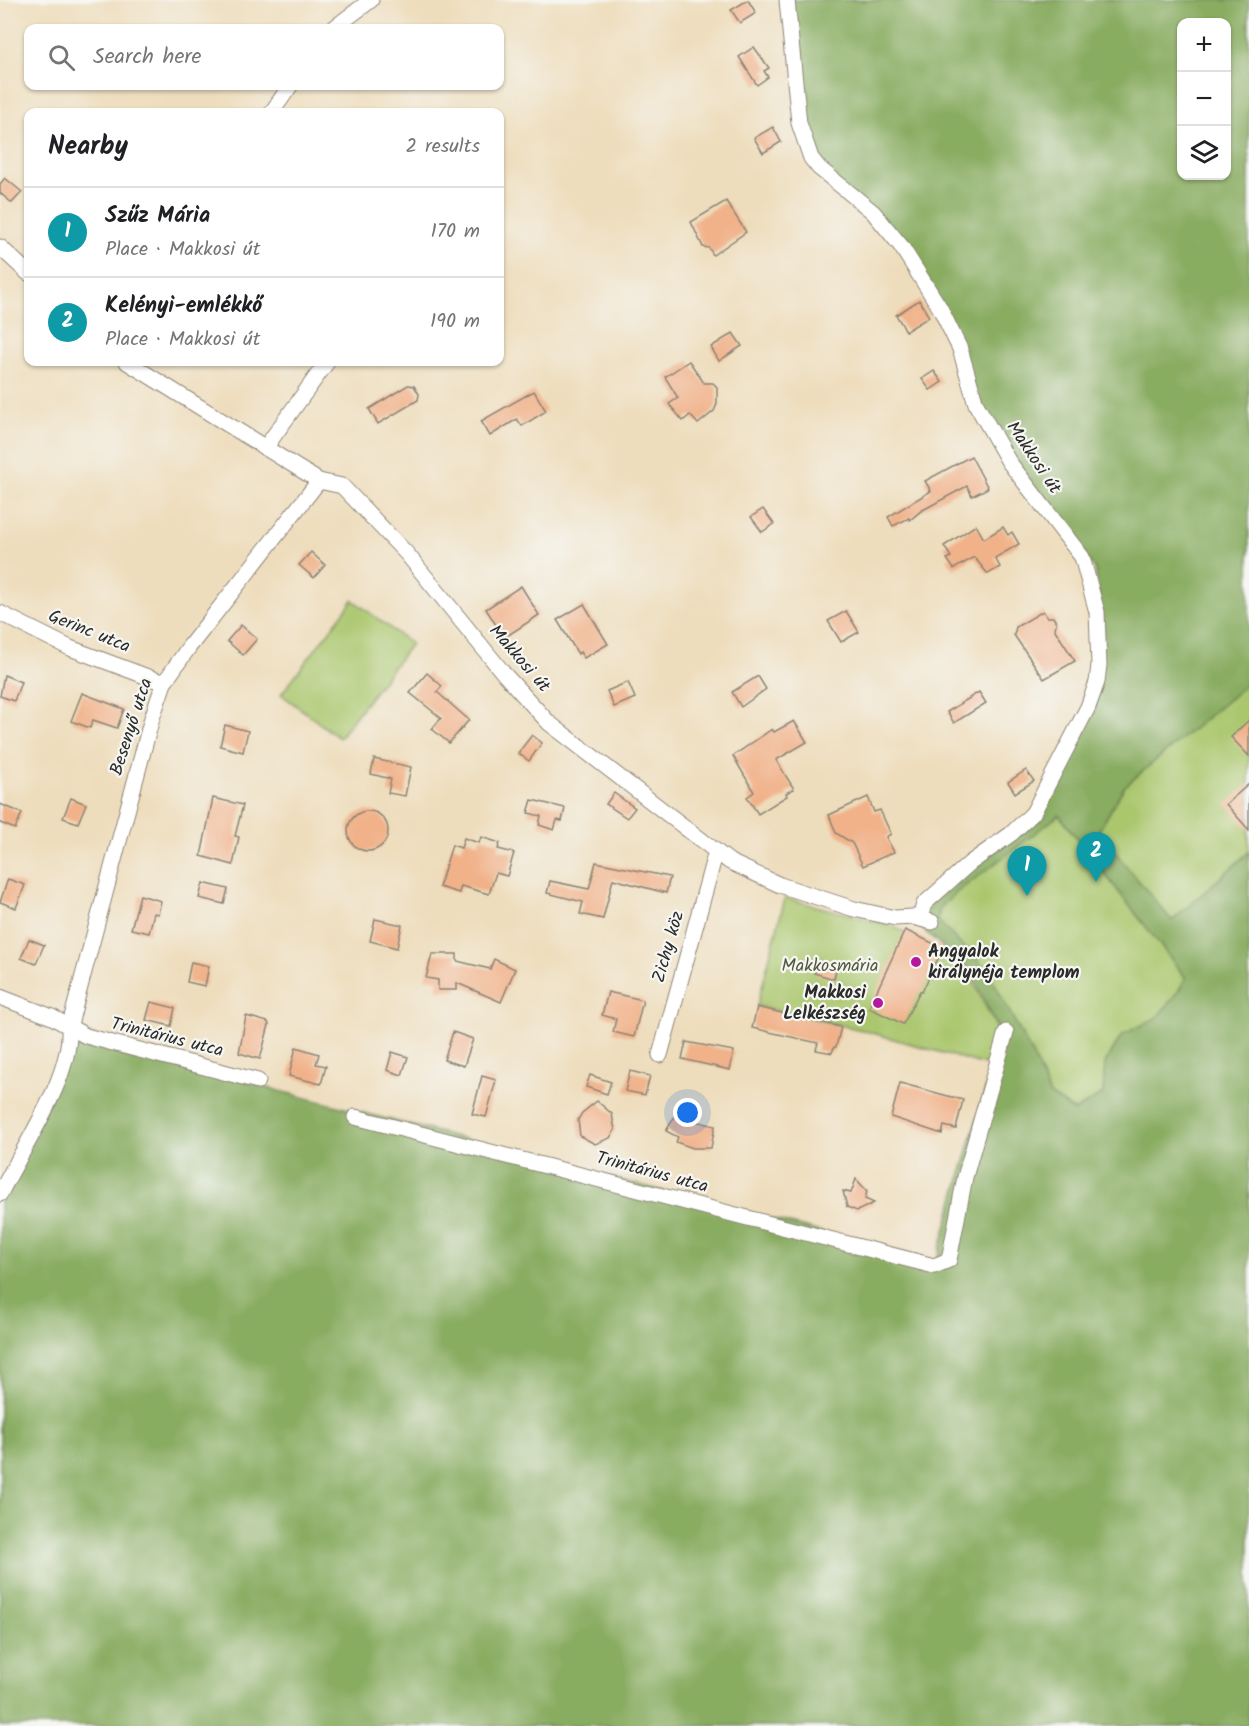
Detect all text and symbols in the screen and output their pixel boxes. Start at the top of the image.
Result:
map controls [1177,18,1231,180]
button: + [1177,18,1231,72]
search box [24,24,504,90]
text: Search here [93,40,201,75]
icon: search [45,41,78,74]
button: − [1177,72,1231,126]
text: Nearby [48,126,128,168]
button: layers [1177,126,1231,180]
text: 2 results [405,131,480,163]
text: Szűz Mária [105,199,210,234]
text: 1 [64,216,71,248]
text: 170 m [431,216,480,248]
text: Place · Makkosi út [105,234,260,266]
text: Kelényi-emlékkő [105,289,262,324]
text: 2 [62,306,73,338]
text: 190 m [430,306,480,338]
text: Place · Makkosi út [105,324,260,356]
street label: Makkosi út [998,416,1069,501]
street label: Gerinc utca [44,602,134,662]
street label: Makkosi út [481,618,558,700]
street label: Besenyő utca [103,675,161,779]
pin: 2 [1076,832,1116,882]
pin: 1 [1008,846,1046,896]
street label: Zichy köz [645,908,693,986]
place label: Angyalok királynéja templom [928,938,1080,988]
park label: Makkosmária [782,952,878,981]
marker: Angyalok királynéja templom [909,955,923,969]
place label: Makkosi Lelkészség [783,979,866,1029]
marker: Makkosi Lelkészség [871,996,885,1010]
street label: Trinitárius utca [108,1010,226,1066]
your location [673,1098,702,1127]
street label: Trinitárius utca [593,1144,711,1202]

